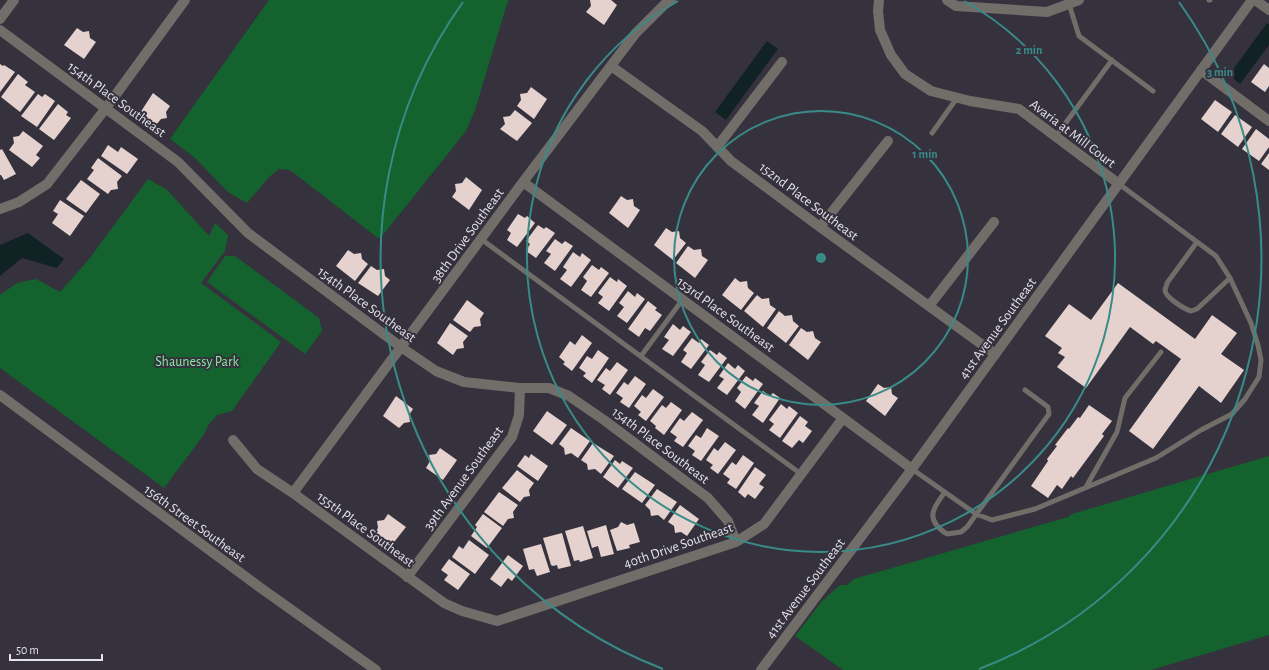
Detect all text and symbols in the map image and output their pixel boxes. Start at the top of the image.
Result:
text: 2 min [1016,44,1042,56]
street label: 154th Place Southeast [65,60,168,140]
text: 3 min [1207,66,1233,78]
street label: Avaria at Mill Court [1027,97,1118,171]
text: 1 min [912,148,938,160]
street label: 152nd Place Southeast [756,160,861,244]
street label: 38th Drive Southeast [429,186,507,285]
centre of rings [814,251,828,265]
street label: 154th Place Southeast [315,265,418,345]
street label: 153rd Place Southeast [674,275,777,355]
street label: 41st Avenue Southeast [956,275,1039,382]
park label: Shaunessy Park [155,355,239,369]
street label: 154th Place Southeast [609,405,712,487]
street label: 39th Avenue Southeast [422,424,506,533]
street label: 156th Street Southeast [141,483,248,565]
street label: 155th Place Southeast [314,490,417,570]
street label: 40th Drive Southeast [622,521,735,571]
street label: 41st Avenue Southeast [764,536,848,641]
scale bar [10,636,102,662]
text: 50 m [16,644,39,656]

